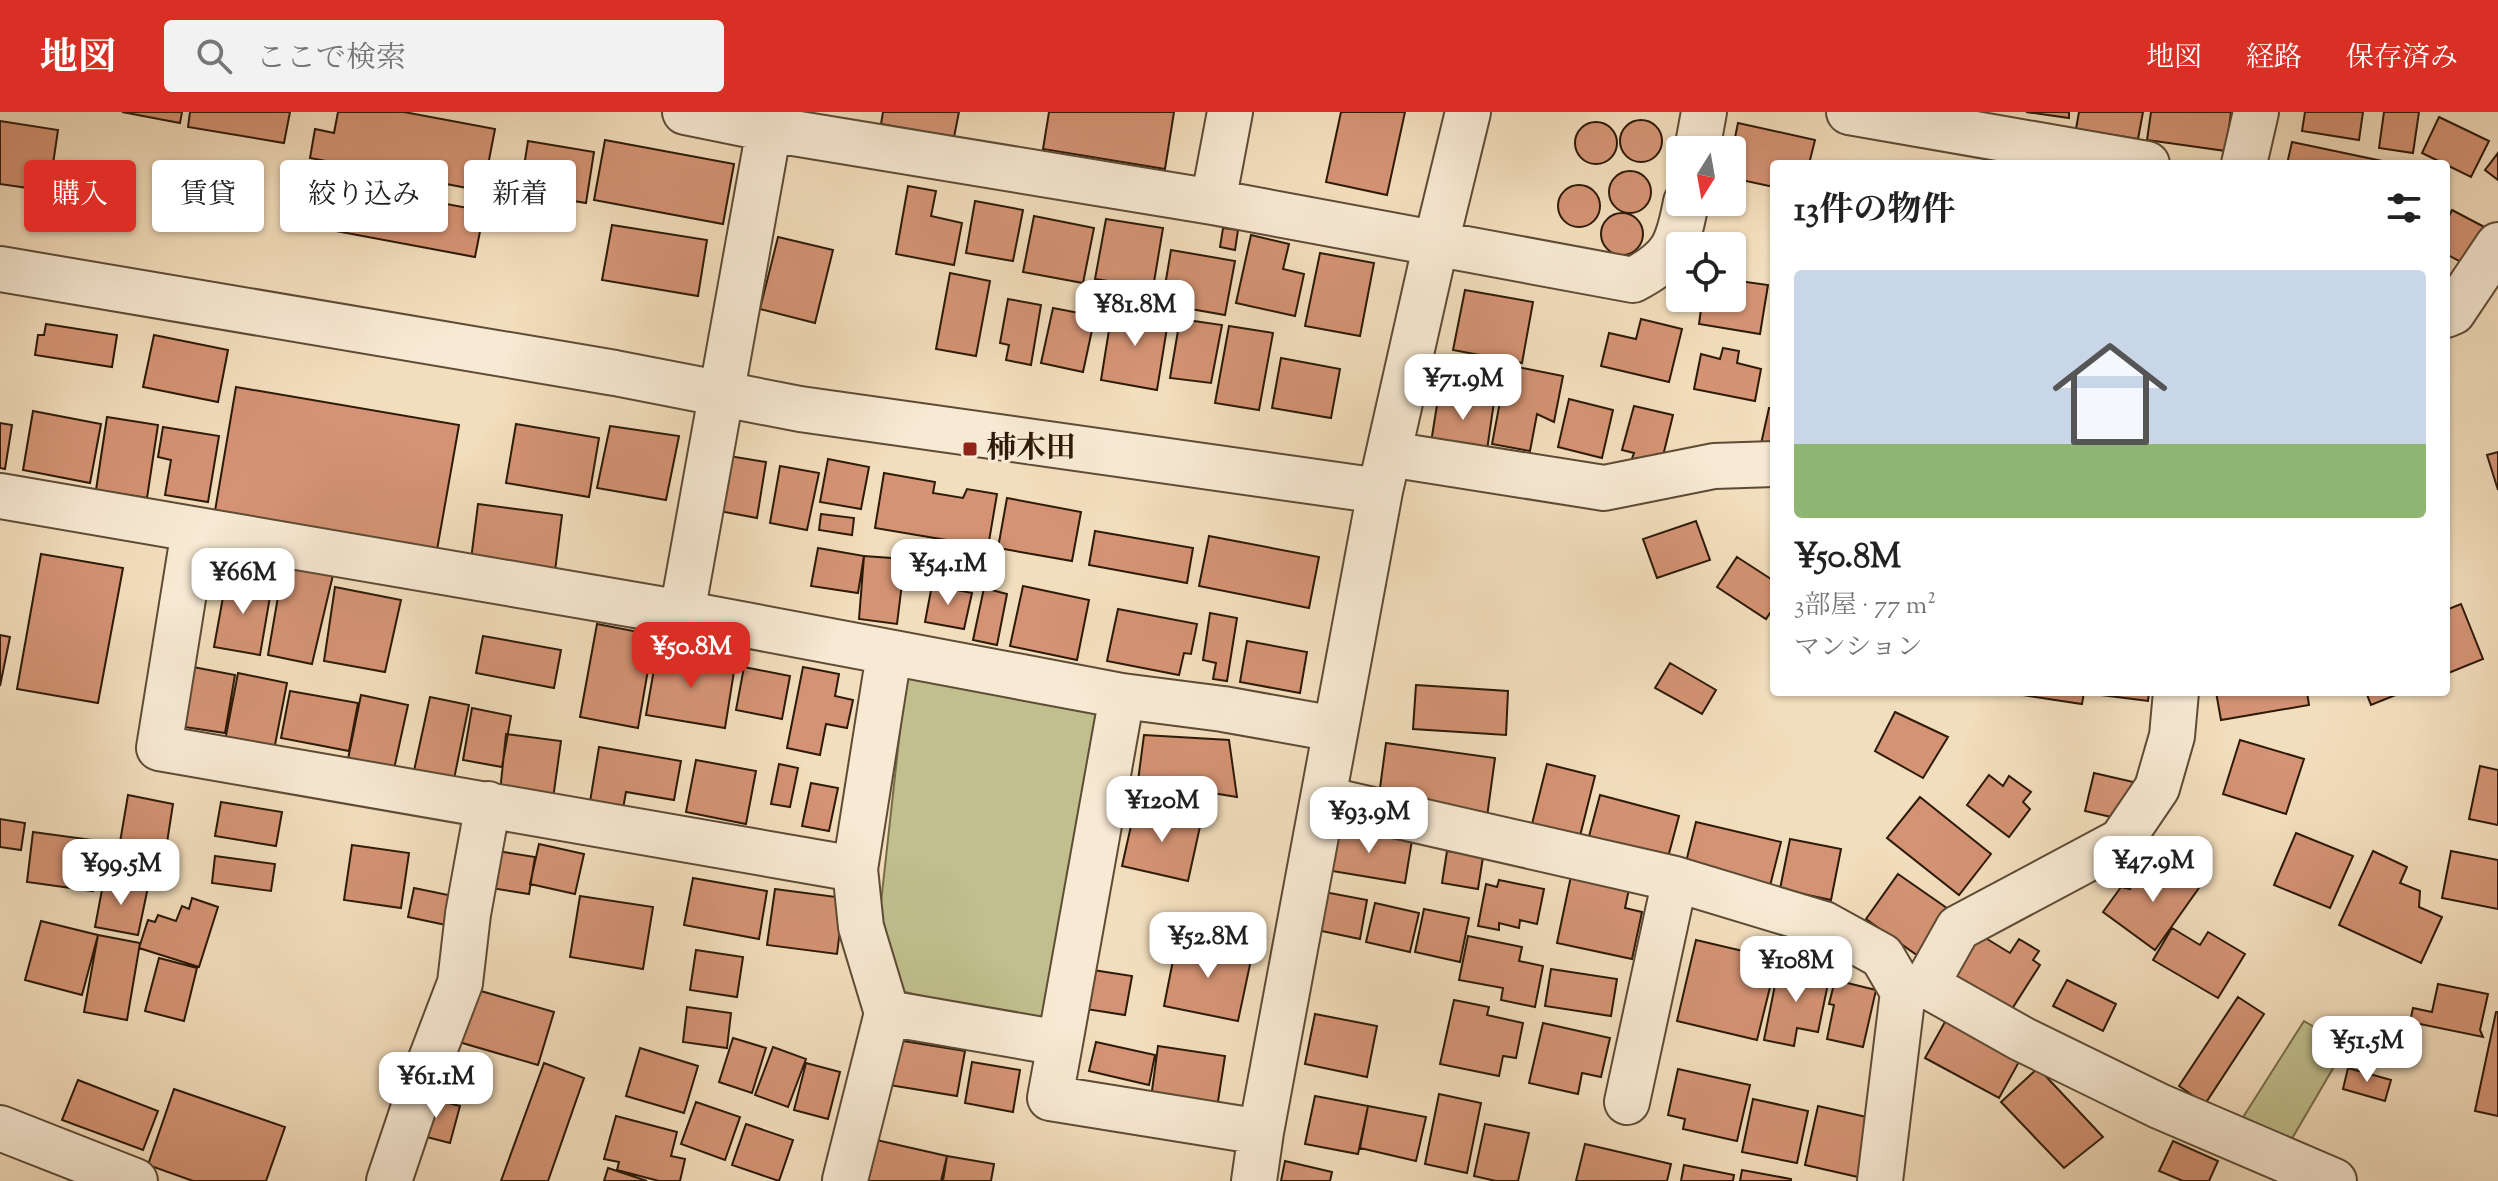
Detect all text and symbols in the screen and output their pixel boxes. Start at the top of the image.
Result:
search box [164,20,724,92]
text: 地図 [40,33,116,87]
icon: search [192,34,236,78]
text: ここで検索 [256,38,406,81]
text: 地図 [2146,39,2202,79]
text: 経路 [2246,39,2302,79]
text: 保存済み [2346,39,2458,79]
north arrow [1666,136,1746,216]
map controls [1666,136,1746,312]
chip: 購入 [24,160,136,232]
chip: 賃貸 [152,160,264,232]
chip: 絞り込み [280,160,448,232]
chip: 新着 [464,160,576,232]
icon: filters [2382,186,2426,230]
text: 13件の物件 [1794,187,1955,236]
button: locate [1666,232,1746,312]
pin: ¥81.8M [1070,280,1200,348]
text: ¥81.8M [1093,287,1177,324]
icon: home [2038,322,2182,466]
pin: ¥71.9M [1398,354,1528,422]
text: ¥71.9M [1422,361,1504,398]
place label: 柿木田 [986,428,1076,471]
marker: 柿木田 [961,440,979,458]
text: ¥50.8M [1794,534,1901,583]
pin: ¥54.1M [883,539,1013,607]
text: ¥54.1M [909,546,987,583]
pin: ¥66M [196,548,290,616]
text: ¥66M [210,555,276,592]
text: 3部屋 · 77 m² [1794,588,1936,625]
pin: ¥50.8M [626,622,756,690]
text: ¥50.8M [650,629,732,666]
text: マンション [1794,630,1923,667]
pin: ¥120M [1106,776,1218,844]
text: ¥120M [1124,783,1200,820]
pin: ¥93.9M [1304,787,1434,855]
text: ¥93.9M [1328,794,1410,831]
pin: ¥47.9M [2088,836,2218,904]
pin: ¥99.5M [56,839,186,907]
text: ¥47.9M [2112,843,2194,880]
text: ¥99.5M [80,846,162,883]
pin: ¥52.8M [1143,912,1273,980]
text: ¥52.8M [1168,919,1249,956]
pin: ¥108M [1740,936,1852,1004]
text: ¥108M [1758,943,1834,980]
pin: ¥51.5M [2302,1016,2432,1084]
text: ¥51.5M [2330,1023,2404,1060]
pin: ¥61.1M [371,1052,501,1120]
text: ¥61.1M [397,1059,475,1096]

